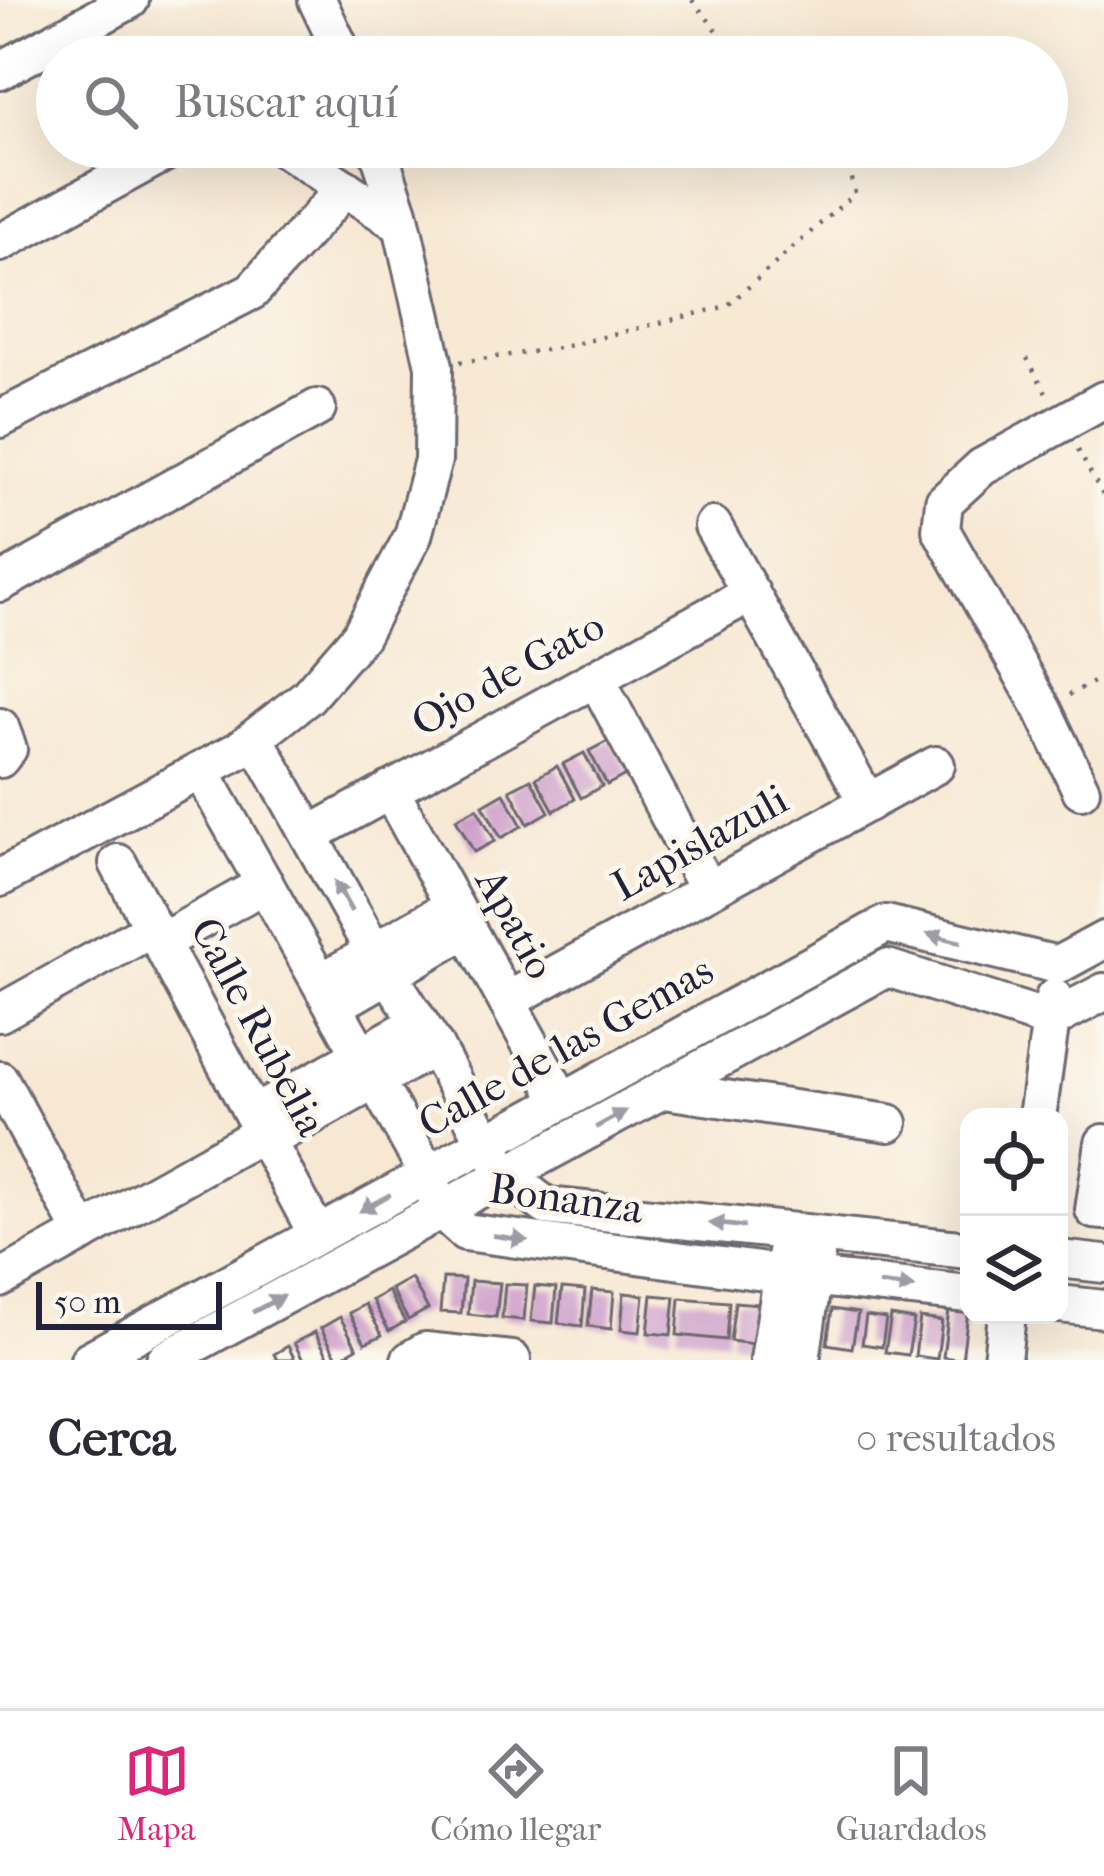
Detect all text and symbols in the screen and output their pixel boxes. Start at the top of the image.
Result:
search box [36,36,1068,168]
icon: search [78,69,144,135]
text: Buscar aquí [174,76,398,129]
street label: Ojo de Gato [403,601,613,747]
street label: Lapislazuli [604,775,796,911]
street label: Apatio [464,859,565,987]
one-way arrow [333,879,354,914]
street label: Calle Rubelia [180,910,336,1145]
one-way arrow [926,928,963,947]
street label: Calle de las Gemas [410,946,722,1148]
map controls [960,1108,1068,1324]
button: locate [960,1108,1068,1216]
one-way arrow [593,1109,628,1130]
street label: Bonanza [486,1164,646,1234]
one-way arrow [358,1192,393,1213]
one-way arrow [708,1215,745,1234]
button: layers [960,1216,1068,1324]
one-way arrow [492,1229,530,1248]
scale bar [36,1276,222,1329]
one-way arrow [879,1277,917,1296]
text: 50 m [54,1283,121,1322]
one-way arrow [250,1294,285,1315]
text: Cerca [48,1408,175,1468]
text: 0 resultados [856,1415,1056,1461]
tab: Mapa [117,1738,196,1849]
tab: Cómo llegar [430,1738,601,1849]
tab: Guardados [836,1738,987,1849]

